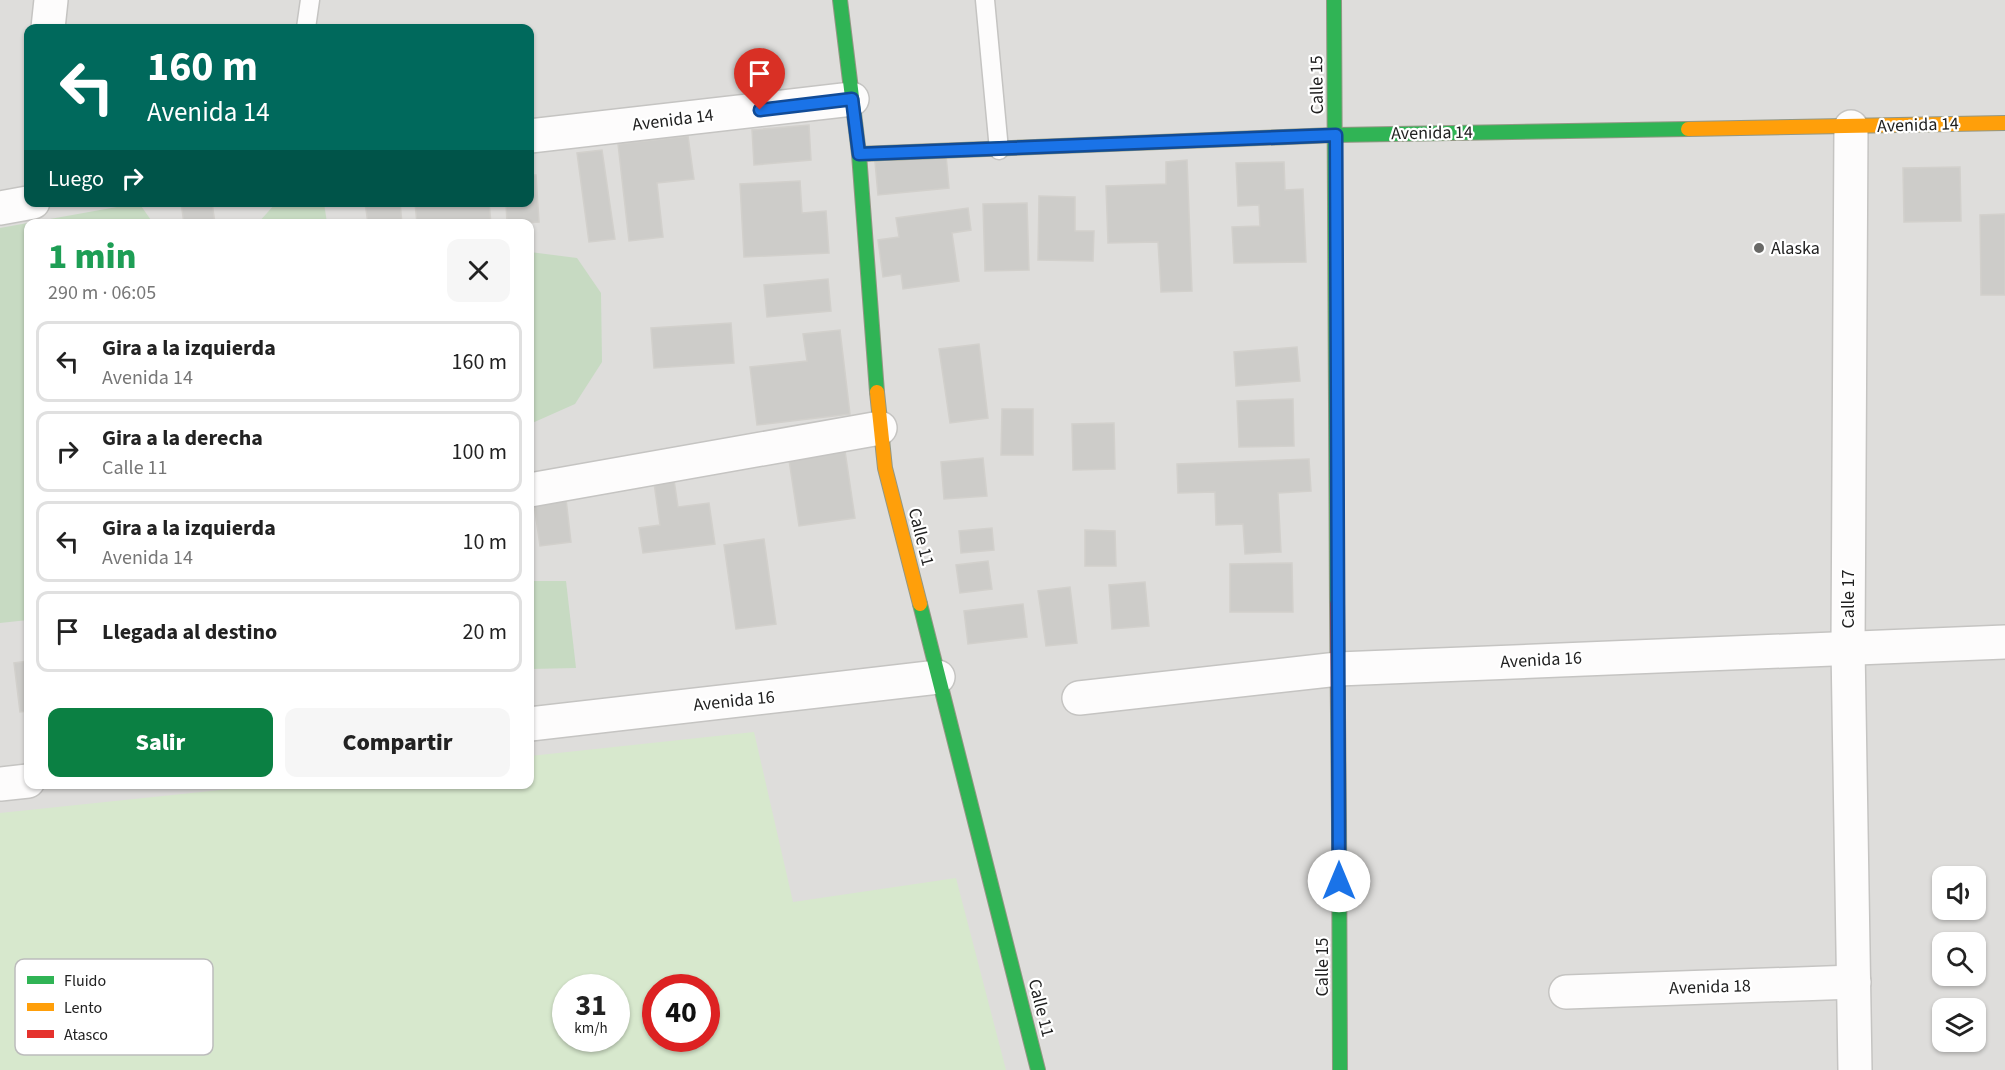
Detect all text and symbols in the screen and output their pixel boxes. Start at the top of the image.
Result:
text: 160 m [147,37,258,97]
icon: left [48,48,126,126]
pin [734,48,785,110]
street label: Calle 15 [1304,55,1330,115]
icon: arrive [743,57,776,90]
text: Avenida 14 [147,93,270,132]
street label: Avenida 14 [631,103,715,137]
street label: Avenida 14 [1877,111,1959,139]
street label: Avenida 14 [1391,120,1473,146]
icon: right [116,162,149,195]
text: Luego [48,163,104,195]
text: 1 min [48,231,136,282]
place label: Alaska [1771,236,1820,261]
button: close [447,239,510,302]
marker: Alaska [1752,241,1766,255]
text: 290 m · 06:05 [48,279,156,307]
text: Gira a la izquierda [102,332,276,364]
icon: left [51,345,84,378]
text: 160 m [452,346,507,378]
text: Avenida 14 [102,364,193,392]
text: Gira a la derecha [102,422,263,454]
icon: right [51,435,84,468]
text: 100 m [452,436,507,468]
text: Calle 11 [102,454,168,482]
street label: Calle 11 [902,505,940,569]
text: Gira a la izquierda [102,512,276,544]
icon: left [51,525,84,558]
text: 10 m [462,526,507,558]
text: Avenida 14 [102,544,193,572]
street label: Calle 17 [1836,569,1861,628]
icon: arrive [51,615,84,648]
text: Llegada al destino [102,616,277,648]
text: 20 m [462,616,507,648]
street label: Avenida 16 [1500,645,1583,675]
street label: Avenida 16 [692,684,776,718]
button: Salir [48,708,273,777]
button: Compartir [285,708,510,777]
position arrow [1307,849,1371,913]
map controls [1932,866,1986,1052]
button: sound [1932,866,1986,920]
button: search [1932,932,1986,986]
street label: Calle 15 [1310,937,1335,996]
legend [15,959,213,1055]
text: Fluido [64,970,106,992]
street label: Avenida 18 [1669,973,1751,1001]
speed limit sign: 40 [642,974,720,1052]
street label: Calle 11 [1022,976,1060,1040]
text: 31 [575,984,607,1027]
text: Lento [64,997,102,1019]
button: layers [1932,998,1986,1052]
text: km/h [574,1018,608,1039]
text: Atasco [64,1024,108,1046]

